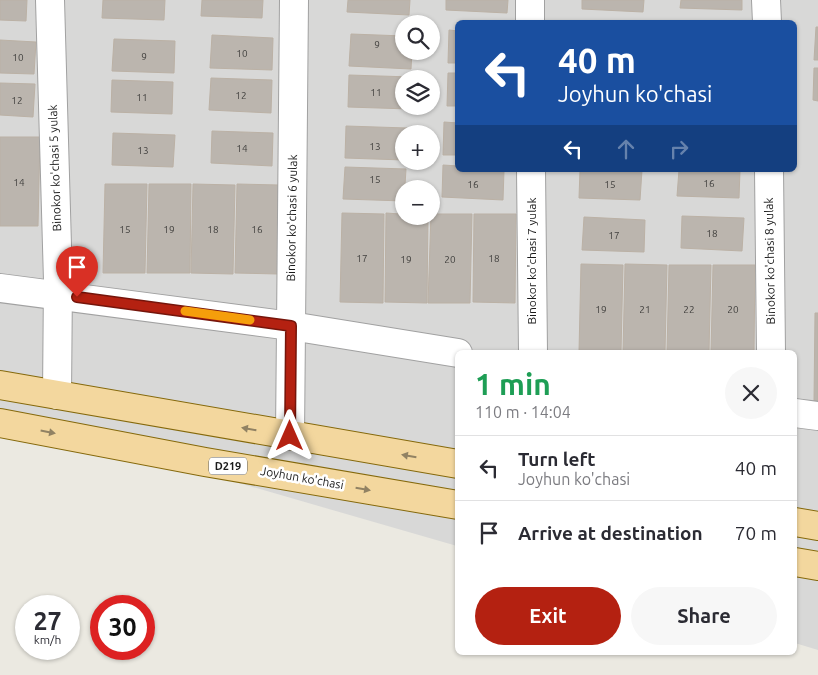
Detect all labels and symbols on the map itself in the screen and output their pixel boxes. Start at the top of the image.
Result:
house number: 9 [374,39,380,50]
house number: 10 [236,48,248,59]
house number: 9 [141,51,147,62]
house number: 10 [12,52,24,63]
house number: 11 [370,87,382,98]
house number: 12 [235,90,247,101]
house number: 11 [136,92,148,103]
house number: 12 [11,95,23,106]
street label: Binokor ko'chasi 5 yulak [46,104,63,232]
house number: 13 [369,141,381,152]
house number: 14 [236,143,248,154]
house number: 13 [137,145,149,156]
street label: Binokor ko'chasi 6 yulak [284,154,299,282]
house number: 15 [369,174,381,185]
house number: 14 [13,177,25,188]
house number: 16 [703,178,715,189]
house number: 16 [467,179,479,190]
house number: 15 [604,179,616,190]
street label: Binokor ko'chasi 7 yulak [525,197,538,325]
street label: Binokor ko'chasi 8 yulak [762,197,777,325]
house number: 15 [119,224,131,235]
house number: 19 [163,224,175,235]
house number: 18 [207,224,219,235]
house number: 16 [251,224,263,235]
house number: 18 [706,228,718,239]
house number: 17 [608,230,620,241]
pin [56,246,98,297]
house number: 17 [356,253,368,264]
house number: 18 [488,253,500,264]
house number: 19 [400,254,412,265]
house number: 20 [444,254,456,265]
house number: 19 [595,304,607,315]
house number: 21 [639,304,651,315]
house number: 22 [683,304,695,315]
house number: 20 [727,304,739,315]
position arrow [263,409,315,461]
one-way arrow [241,424,257,432]
one-way arrow [40,428,56,436]
one-way arrow [401,452,417,460]
road number: D219 [209,458,247,474]
street label: Joyhun ko'chasi [259,464,345,491]
one-way arrow [355,485,371,493]
speed limit sign: 30 [90,595,155,660]

